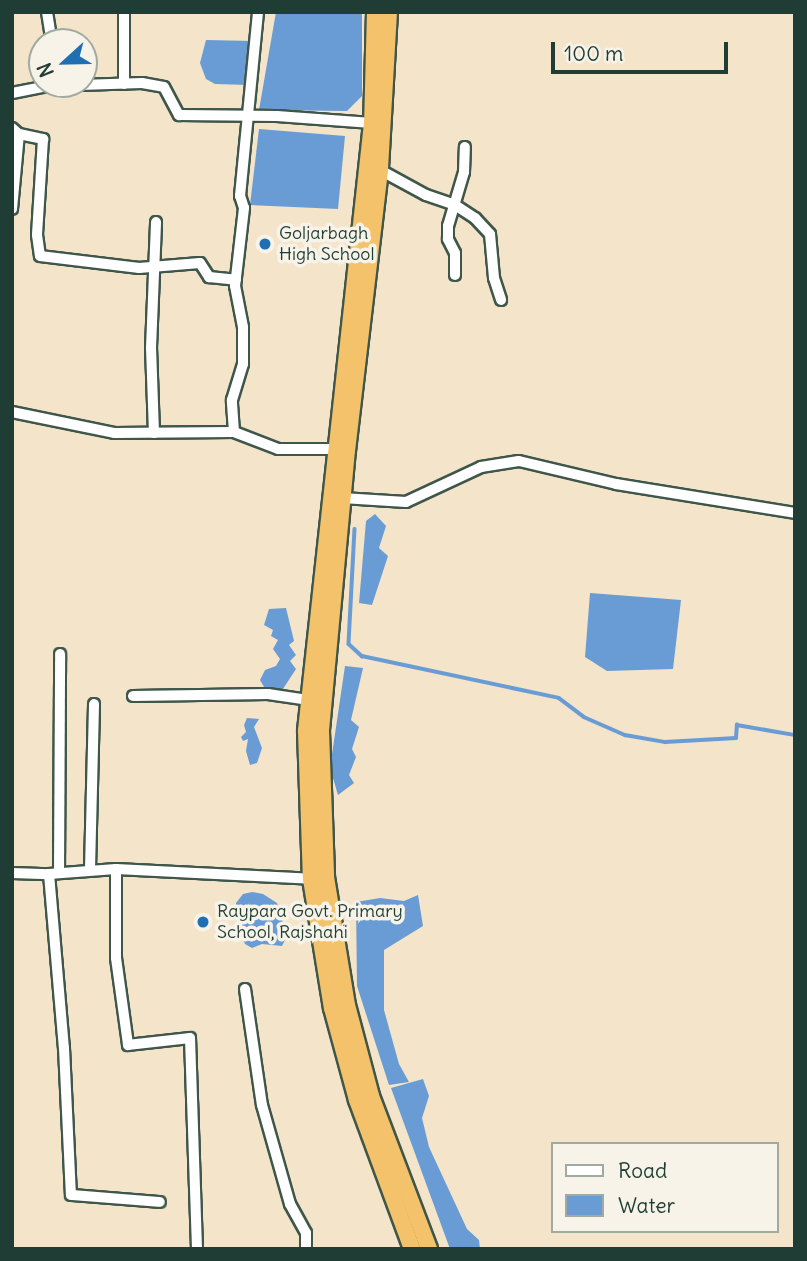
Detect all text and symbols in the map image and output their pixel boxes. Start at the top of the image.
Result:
north arrow [28,28,98,98]
scale bar [555,28,732,72]
text: 100 m [564,40,623,67]
text: N [32,60,59,81]
place label: Goljarbagh High School [279,223,374,266]
marker: Goljarbagh High School [257,236,273,252]
place label: Raypara Govt. Primary School, Rajshahi [217,901,403,944]
marker: Raypara Govt. Primary School, Rajshahi [195,914,211,930]
legend [552,1142,779,1233]
text: Road [618,1157,667,1184]
text: Water [618,1192,675,1219]

